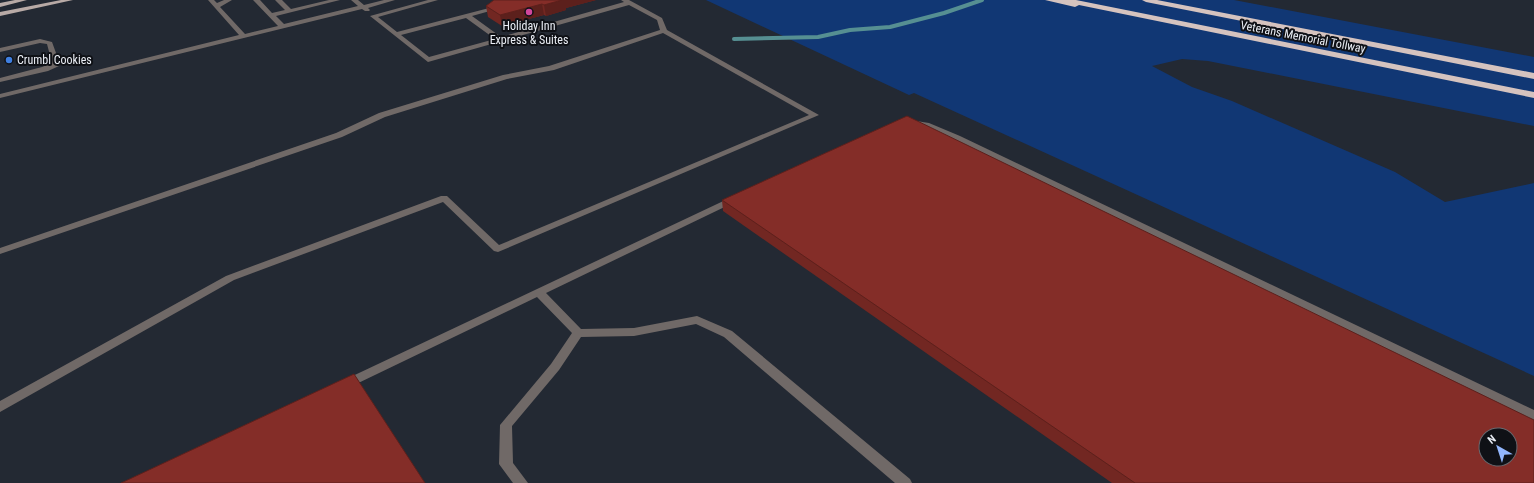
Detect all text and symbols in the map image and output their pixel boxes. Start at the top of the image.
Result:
marker: Holiday Inn Express & Suites [524,7,534,17]
street label: Veterans Memorial Tollway [1239,18,1367,56]
place label: Holiday Inn Express & Suites [490,19,568,47]
place label: Crumbl Cookies [17,53,92,67]
marker: Crumbl Cookies [4,55,14,65]
north arrow [1478,427,1518,467]
text: N [1485,432,1499,447]

